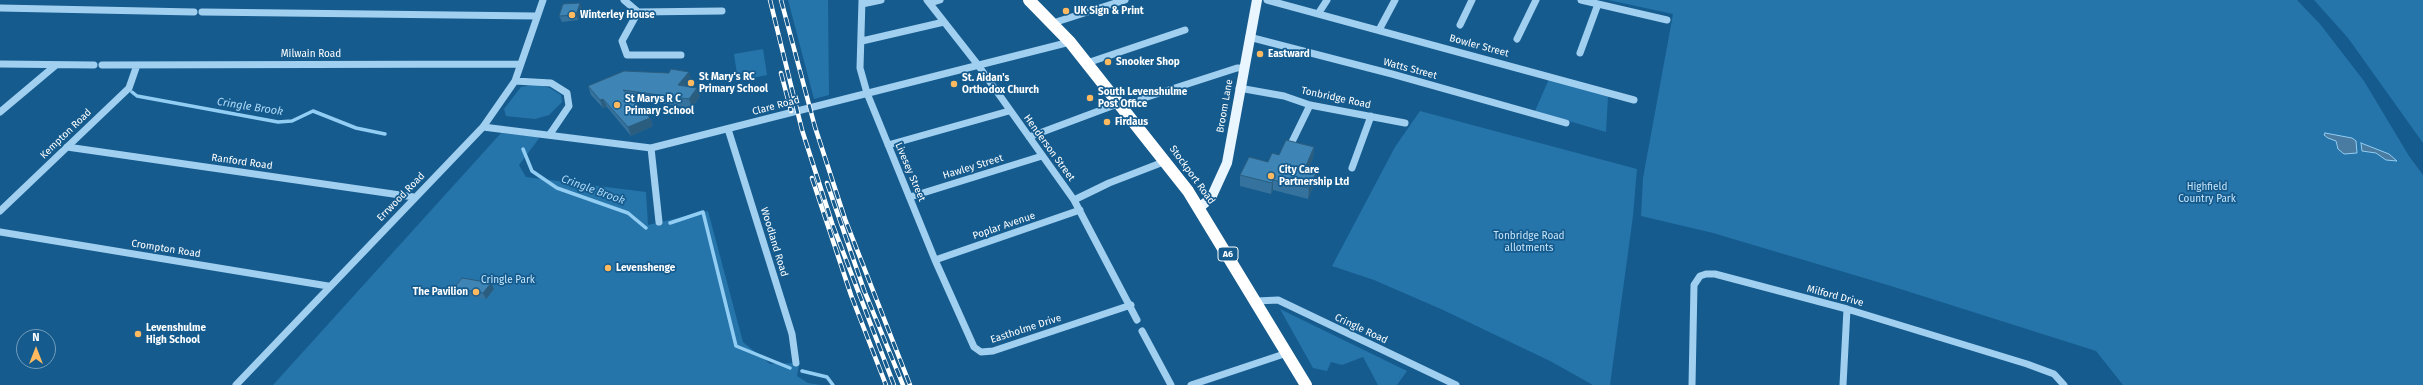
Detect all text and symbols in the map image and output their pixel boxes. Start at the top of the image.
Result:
place label: UK Sign & Print [1074,5,1144,17]
marker: UK Sign & Print [1061,6,1071,16]
place label: Winterley House [580,9,655,21]
marker: Winterley House [567,10,577,20]
street label: Bowler Street [1448,32,1510,60]
street label: Milwain Road [281,48,341,60]
place label: Eastward [1268,48,1310,60]
marker: Eastward [1255,49,1265,59]
place label: Snooker Shop [1116,56,1180,68]
street label: Watts Street [1382,56,1438,82]
marker: Snooker Shop [1103,57,1113,67]
place label: St Mary's RC Primary School [699,71,768,94]
place label: St. Aidan's Orthodox Church [962,72,1039,96]
marker: St Mary's RC Primary School [686,78,696,88]
street label: Broom Lane [1214,78,1236,134]
marker: St. Aidan's Orthodox Church [949,79,959,89]
street label: Tonbridge Road [1300,85,1372,111]
place label: South Levenshulme Post Office [1098,86,1187,110]
place label: St Marys R C Primary School [625,93,694,116]
marker: South Levenshulme Post Office [1085,93,1095,103]
street label: Clare Road [751,94,801,118]
water label: Cringle Brook [216,95,284,119]
marker: St Marys R C Primary School [612,100,622,110]
street label: Kempton Road [38,107,94,161]
street label: Henderson Street [1021,112,1077,184]
place label: Firdaus [1115,116,1148,128]
marker: Firdaus [1102,117,1112,127]
street label: Livesey Street [892,141,928,203]
street label: Stockport Road [1167,143,1217,207]
street label: Ranford Road [211,152,273,172]
street label: Hawley Street [941,152,1005,182]
place label: City Care Partnership Ltd [1279,164,1349,188]
street label: Errwood Road [375,170,427,224]
marker: City Care Partnership Ltd [1266,171,1276,181]
water label: Cringle Brook [559,172,627,208]
park label: Highfield Country Park [2178,181,2236,204]
street label: Woodland Road [758,206,790,278]
street label: Poplar Avenue [971,210,1037,242]
park label: Tonbridge Road allotments [1493,230,1565,254]
street label: Crompton Road [130,238,202,260]
road number: A6 [1218,247,1238,261]
place label: Levenshenge [616,262,675,274]
marker: Levenshenge [603,263,613,273]
park label: Cringle Park [481,274,535,286]
street label: Milford Drive [1805,283,1865,309]
place label: The Pavilion [413,286,468,298]
marker: The Pavilion [471,287,481,297]
street label: Cringle Road [1333,311,1389,347]
street label: Eastholme Drive [989,312,1063,346]
place label: Levenshulme High School [146,322,206,346]
north arrow [16,329,56,369]
marker: Levenshulme High School [133,329,143,339]
text: N [32,331,40,344]

